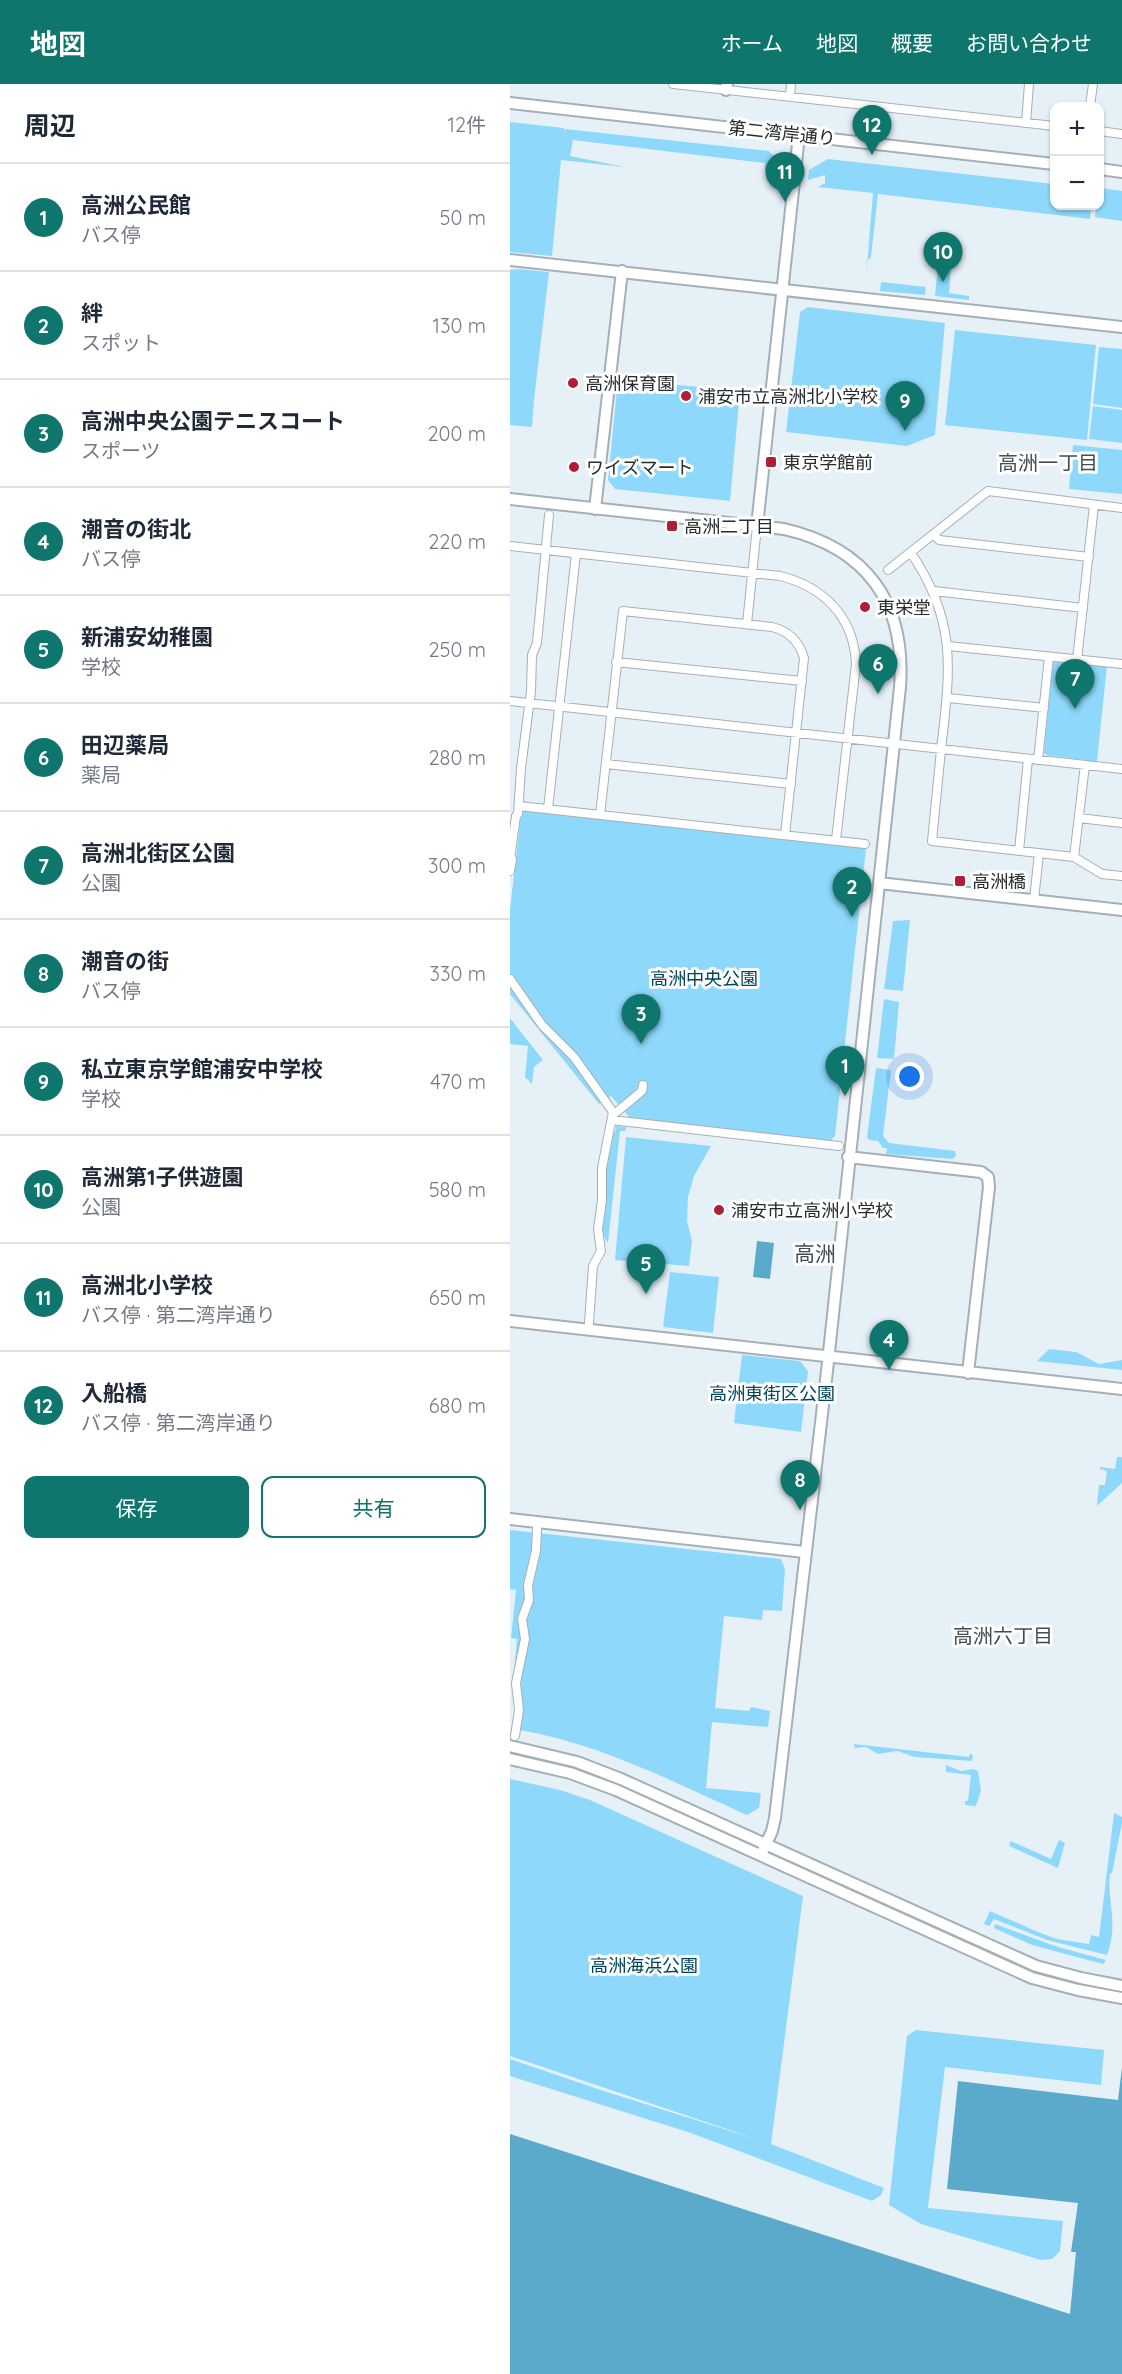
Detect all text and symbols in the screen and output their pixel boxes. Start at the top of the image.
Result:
text: 地図 [30,26,86,61]
text: ホーム [721,30,783,56]
text: 地図 [816,30,858,56]
text: 概要 [891,30,933,56]
text: お問い合わせ [966,30,1092,56]
map controls [1050,102,1104,210]
button: + [1050,102,1104,156]
pin: 12 [852,106,892,155]
text: 周辺 [24,109,76,142]
text: 12件 [448,112,486,137]
street label: 第二湾岸通り [727,116,837,150]
pin: 11 [766,152,804,202]
button: − [1050,156,1104,210]
text: 高洲公民館 [81,191,191,219]
text: 1 [40,205,47,230]
text: 50 m [440,205,486,230]
text: バス停 [81,222,141,247]
pin: 10 [924,232,962,282]
text: 絆 [81,299,103,327]
text: 2 [38,313,49,338]
text: 130 m [433,313,486,338]
text: スポット [81,330,161,355]
place label: 高洲保育園 [585,372,675,395]
marker: 高洲保育園 [566,376,580,390]
pin: 9 [886,382,924,431]
place label: 浦安市立高洲北小学校 [698,385,878,408]
marker: 浦安市立高洲北小学校 [679,389,693,403]
text: 高洲中央公園テニスコート [81,407,345,435]
text: 3 [38,421,49,446]
text: 200 m [427,421,486,446]
text: スポーツ [81,438,161,463]
district label: 高洲一丁目 [998,450,1098,475]
place label: 東京学館前 [783,451,873,474]
marker: 東京学館前 [764,455,778,469]
place label: ワイズマート [586,456,693,479]
marker: ワイズマート [567,460,581,474]
text: 潮音の街北 [81,515,191,543]
place label: 高洲二丁目 [684,515,774,538]
marker: 高洲二丁目 [665,519,679,533]
text: 4 [38,529,49,554]
text: 220 m [428,529,486,554]
text: バス停 [81,546,141,571]
place label: 東栄堂 [877,596,931,619]
marker: 東栄堂 [858,600,872,614]
text: 新浦安幼稚園 [81,623,213,651]
text: 5 [38,637,49,662]
text: 250 m [428,637,486,662]
pin: 6 [858,644,898,694]
text: 学校 [81,654,121,679]
pin: 7 [1056,660,1094,709]
text: 田辺薬局 [81,731,169,759]
text: 6 [38,745,49,770]
text: 280 m [429,745,486,770]
text: 薬局 [81,762,121,787]
text: 高洲北街区公園 [81,839,235,867]
text: 7 [38,853,49,878]
text: 300 m [428,853,486,878]
pin: 2 [832,868,872,917]
text: 公園 [81,870,121,895]
place label: 高洲橋 [972,870,1026,893]
marker: 高洲橋 [953,874,967,888]
text: 潮音の街 [81,947,169,975]
text: 8 [38,961,49,986]
text: 330 m [429,961,486,986]
park label: 高洲中央公園 [650,967,758,990]
text: バス停 [81,978,141,1003]
pin: 3 [622,994,660,1044]
pin: 1 [826,1046,864,1096]
text: 私立東京学館浦安中学校 [81,1055,323,1083]
your location [895,1062,924,1091]
text: 9 [38,1069,49,1094]
text: 470 m [430,1069,486,1094]
text: 学校 [81,1086,121,1111]
text: 高洲第1子供遊園 [81,1163,244,1191]
text: 10 [33,1177,54,1202]
text: 580 m [429,1177,486,1202]
text: 公園 [81,1194,121,1219]
place label: 浦安市立高洲小学校 [731,1199,893,1222]
marker: 浦安市立高洲小学校 [712,1203,726,1217]
district label: 高洲 [794,1240,836,1266]
pin: 5 [626,1244,666,1294]
text: 高洲北小学校 [81,1271,213,1299]
text: 11 [36,1285,51,1310]
text: 650 m [429,1285,486,1310]
text: バス停 · 第二湾岸通り [81,1302,276,1327]
pin: 4 [870,1320,908,1370]
text: 入船橋 [81,1379,147,1407]
park label: 高洲東街区公園 [709,1382,835,1405]
text: 12 [34,1393,53,1418]
text: 680 m [429,1393,486,1418]
text: バス停 · 第二湾岸通り [81,1410,276,1435]
pin: 8 [780,1460,820,1510]
button: 保存 [24,1476,249,1538]
button: 共有 [261,1476,486,1538]
district label: 高洲六丁目 [953,1623,1053,1648]
park label: 高洲海浜公園 [590,1954,698,1977]

